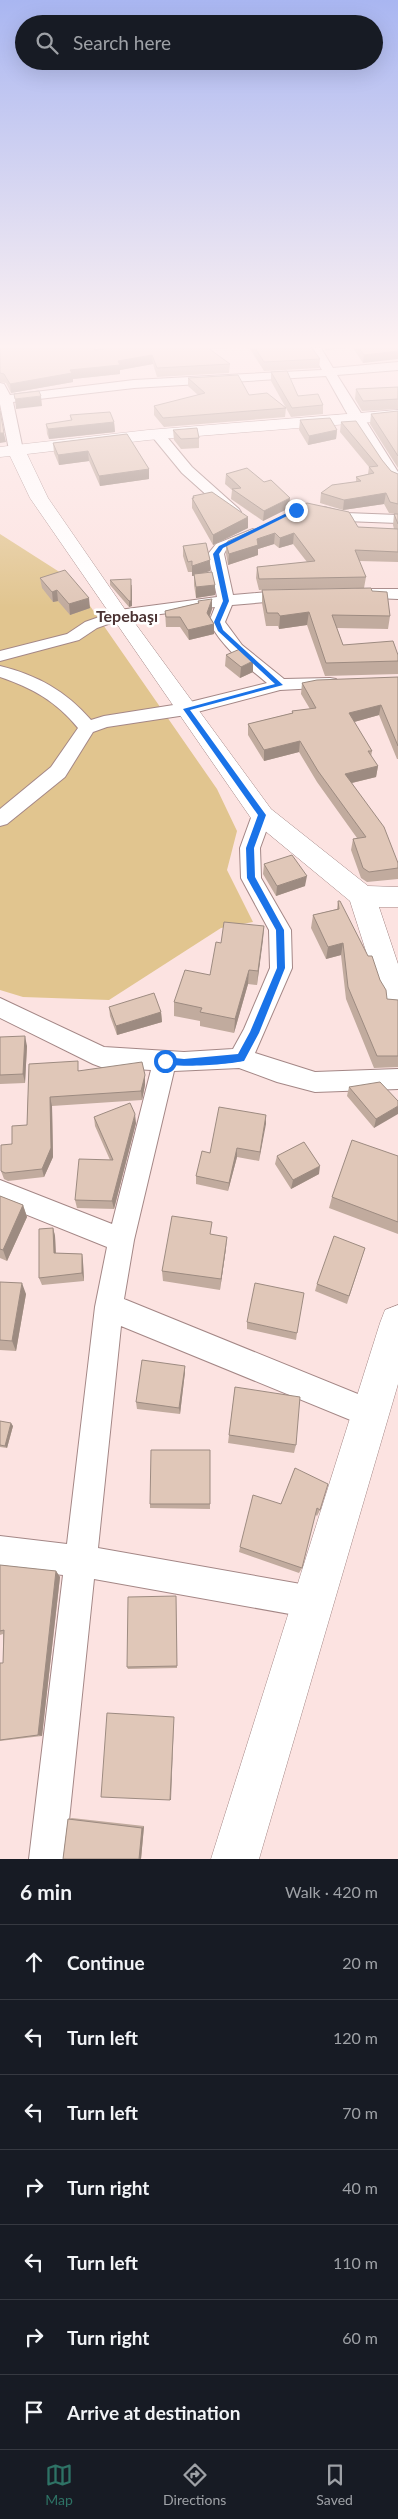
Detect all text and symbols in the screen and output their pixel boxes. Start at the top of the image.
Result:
search box [15,15,383,70]
icon: search [33,29,61,57]
text: Search here [73,31,171,54]
route end [285,499,308,522]
district label: Tepebaşı [96,606,158,625]
route start [154,1050,177,1073]
text: 6 min [20,1879,72,1904]
text: Walk · 420 m [285,1882,378,1901]
icon: ahead [20,1948,48,1976]
text: Continue [67,1951,145,1974]
text: 20 m [342,1953,378,1972]
icon: left [20,2023,48,2051]
text: Turn left [67,2026,138,2049]
text: 120 m [333,2028,378,2047]
icon: left [20,2098,48,2126]
text: Turn left [67,2101,138,2124]
text: 70 m [342,2103,378,2122]
icon: right [20,2173,48,2201]
text: Turn right [67,2176,149,2199]
text: 40 m [342,2178,378,2197]
icon: left [20,2248,48,2276]
text: Turn left [67,2251,138,2274]
text: 110 m [333,2253,378,2272]
icon: right [20,2323,48,2351]
text: Turn right [67,2326,149,2349]
text: 60 m [342,2328,378,2347]
icon: arrive [20,2398,48,2426]
text: Arrive at destination [67,2401,240,2424]
tab: Map [45,2461,73,2508]
tab: Directions [163,2461,226,2508]
tab: Saved [316,2461,353,2508]

